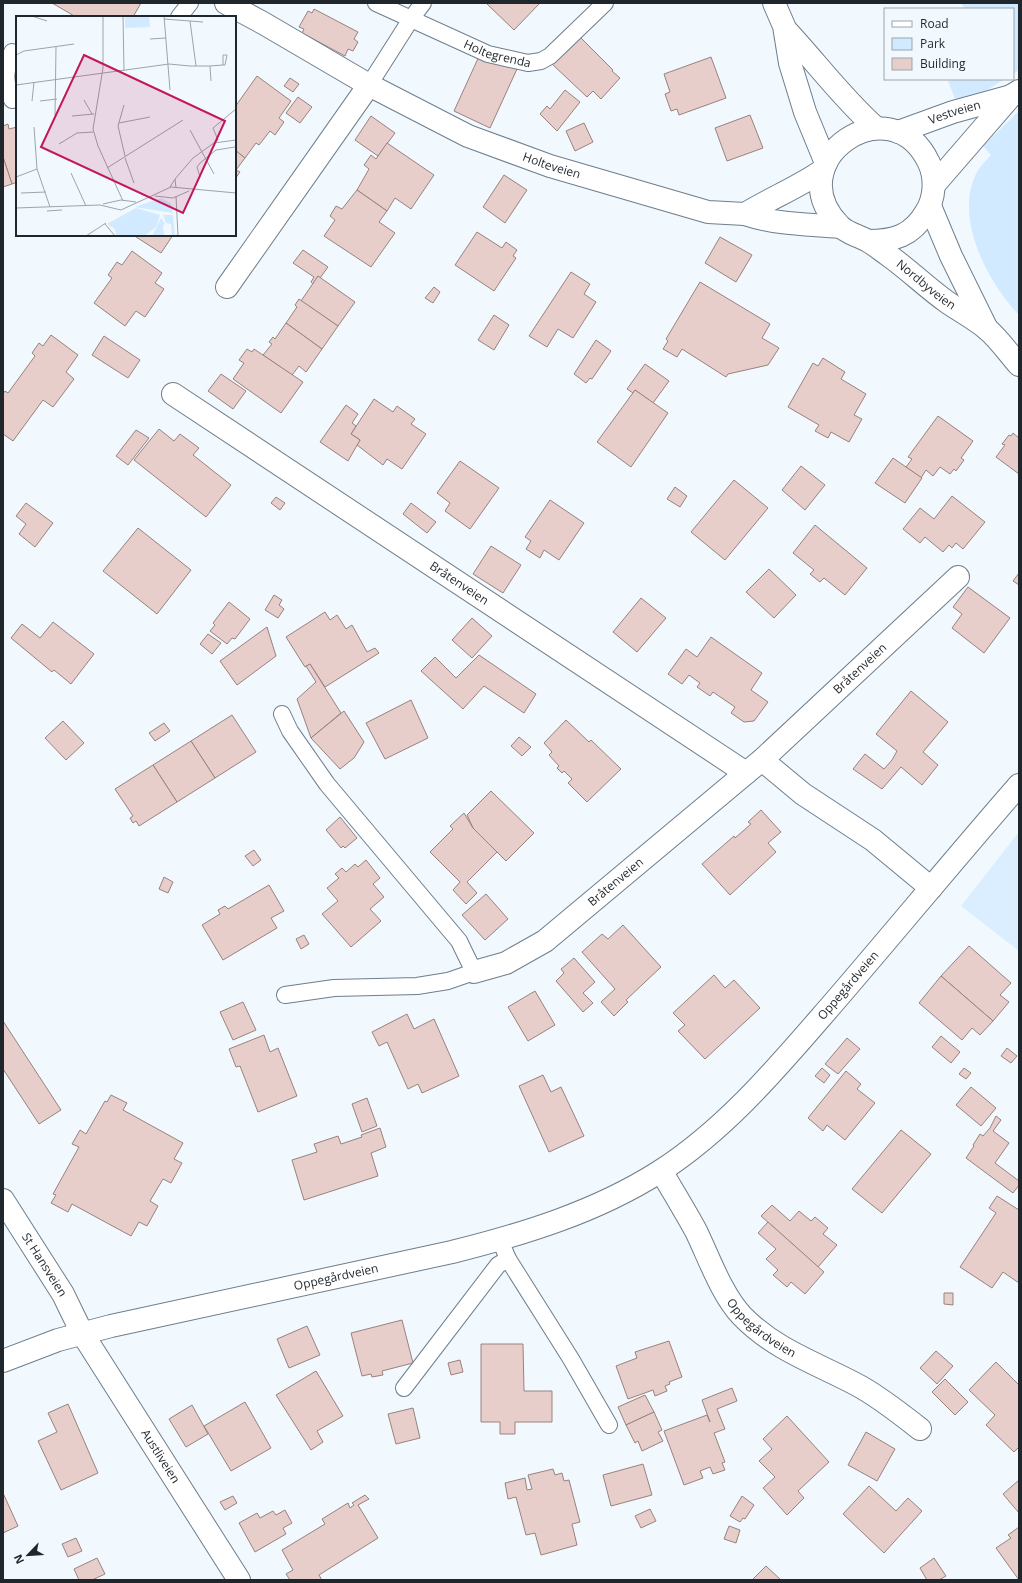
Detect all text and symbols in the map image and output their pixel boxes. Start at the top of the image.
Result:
legend [884,8,1014,80]
text: Road [920,15,949,32]
inset map [16,16,236,236]
street label: Holtegrenda [461,35,533,71]
text: Park [920,35,946,52]
text: Building [920,55,966,72]
street label: Vestveien [926,96,982,128]
street label: Holteveien [520,148,583,182]
street label: Nordbyveien [893,255,959,314]
street label: Bråtenveien [426,557,492,609]
street label: Bråtenveien [829,639,890,697]
street label: Bråtenveien [584,853,647,910]
street label: Oppegårdveien [813,947,882,1023]
street label: St Hansveien [18,1230,72,1300]
street label: Oppegårdveien [292,1259,380,1294]
street label: Oppegårdveien [723,1295,799,1361]
street label: Austliveien [137,1426,184,1486]
north arrow [8,1535,48,1575]
text: N [10,1552,27,1567]

